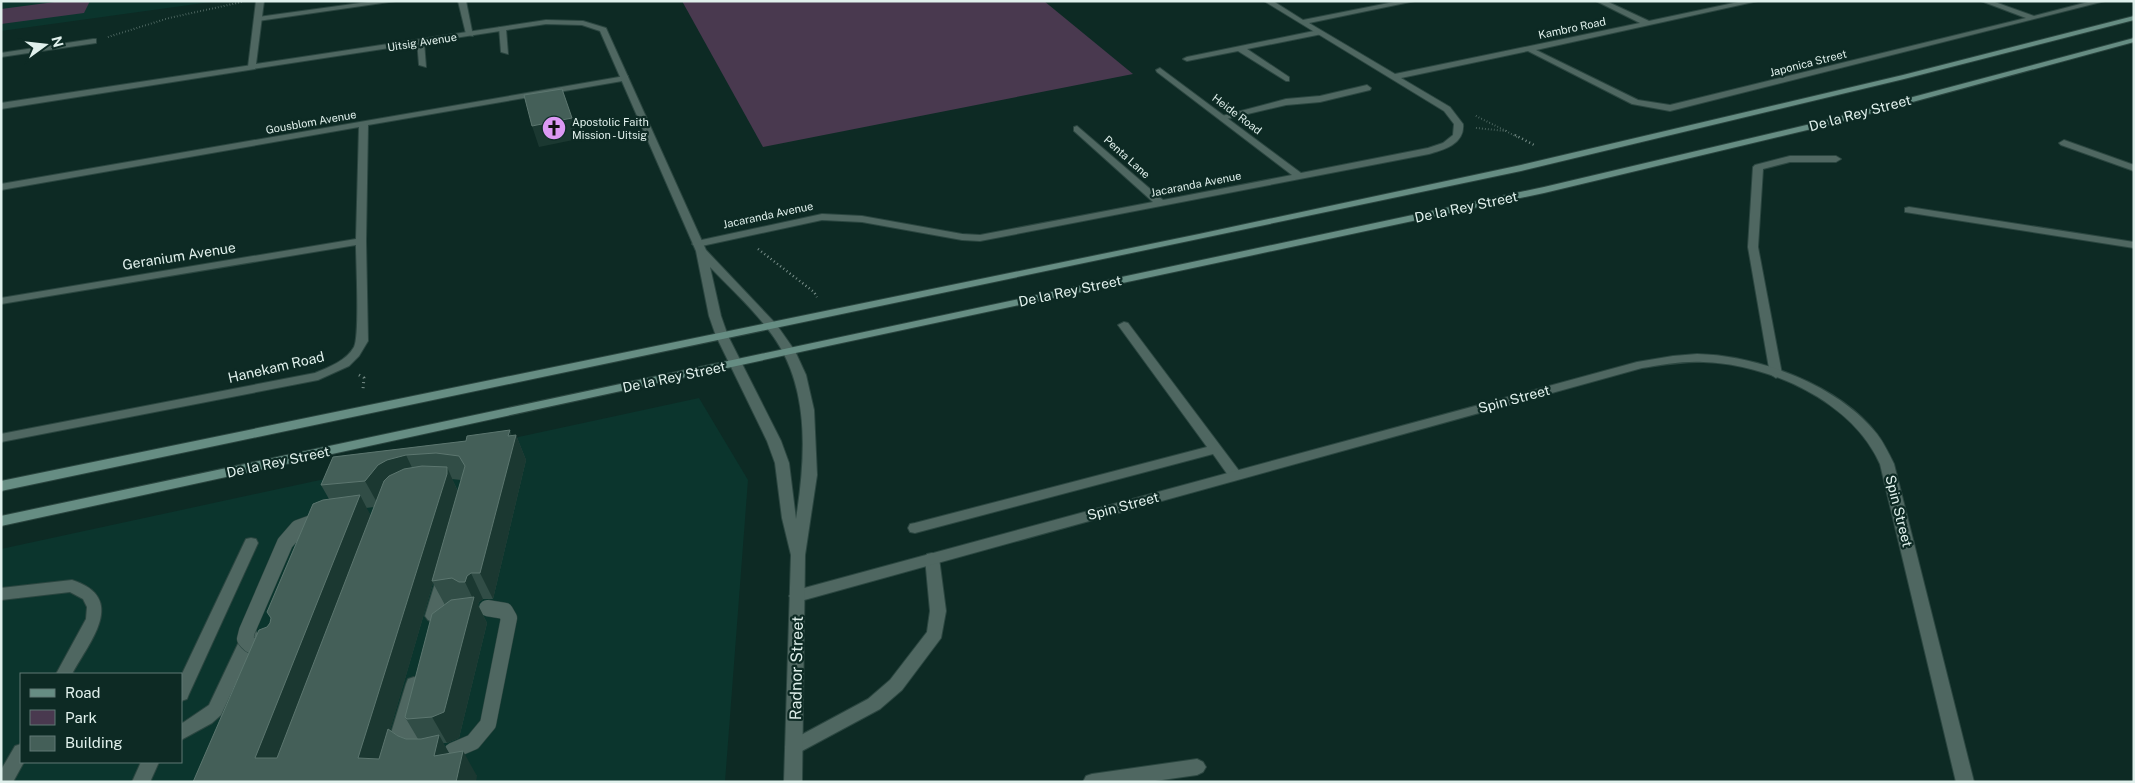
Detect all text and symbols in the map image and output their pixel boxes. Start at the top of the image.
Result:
street label: Kambro Road [1537,15,1607,41]
north arrow [20,20,70,70]
street label: Uitsig Avenue [386,31,458,53]
text: N [48,34,67,49]
street label: Japonica Street [1768,48,1848,78]
street label: Heide Road [1210,92,1264,136]
street label: De la Rey Street [1807,92,1913,134]
street label: Gousblom Avenue [265,108,357,136]
church icon: Apostolic Faith Mission - Uitsig [541,115,567,141]
place label: Apostolic Faith Mission - Uitsig [572,116,649,141]
street label: Penta Lane [1102,133,1152,181]
street label: Jacaranda Avenue [1150,169,1242,199]
street label: De la Rey Street [1413,188,1519,226]
street label: Jacaranda Avenue [722,200,814,230]
street label: Geranium Avenue [121,239,237,273]
street label: De la Rey Street [1017,272,1123,310]
street label: Hanekam Road [226,348,326,386]
street label: De la Rey Street [621,358,727,396]
street label: Spin Street [1476,382,1552,416]
street label: De la Rey Street [225,443,331,481]
street label: Spin Street [1882,473,1916,549]
street label: Spin Street [1085,489,1161,523]
street label: Radnor Street [786,616,807,720]
legend [20,673,182,763]
text: Road [65,684,101,701]
text: Park [65,709,97,726]
text: Building [65,734,123,751]

